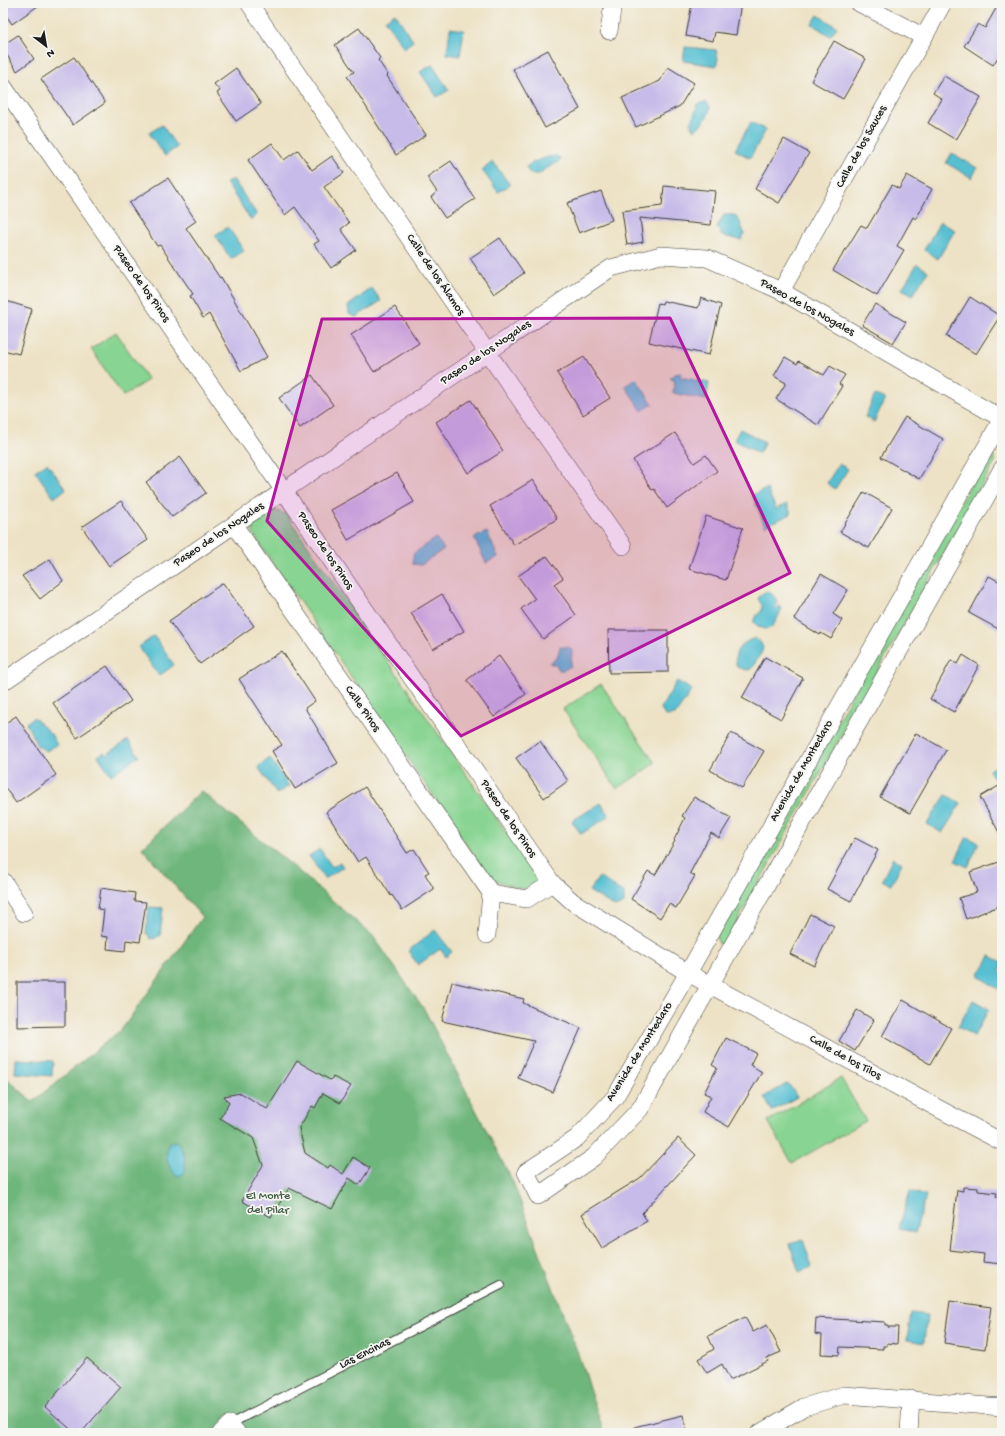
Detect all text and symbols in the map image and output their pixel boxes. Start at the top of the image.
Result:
north arrow [26,26,66,66]
text: N [44,46,56,60]
street label: Calle de los Sauces [834,103,891,191]
street label: Calle de los Álamos [403,232,468,319]
street label: Paseo de los Pinos [109,242,173,326]
street label: Paseo de los Nogales [756,276,857,340]
street label: Paseo de los Nogales [437,317,534,389]
street label: Paseo de los Nogales [170,499,267,571]
street label: Paseo de los Pinos [293,509,356,593]
street label: Calle Pinos [341,683,383,735]
street label: Avenida de Monteclaro [767,718,837,824]
street label: Paseo de los Pinos [476,777,539,861]
street label: Avenida de Monteclaro [604,1000,676,1104]
street label: Calle de los Tilos [807,1032,884,1084]
park label: El Monte del Pilar [246,1190,291,1218]
street label: Las Encinas [337,1335,393,1373]

